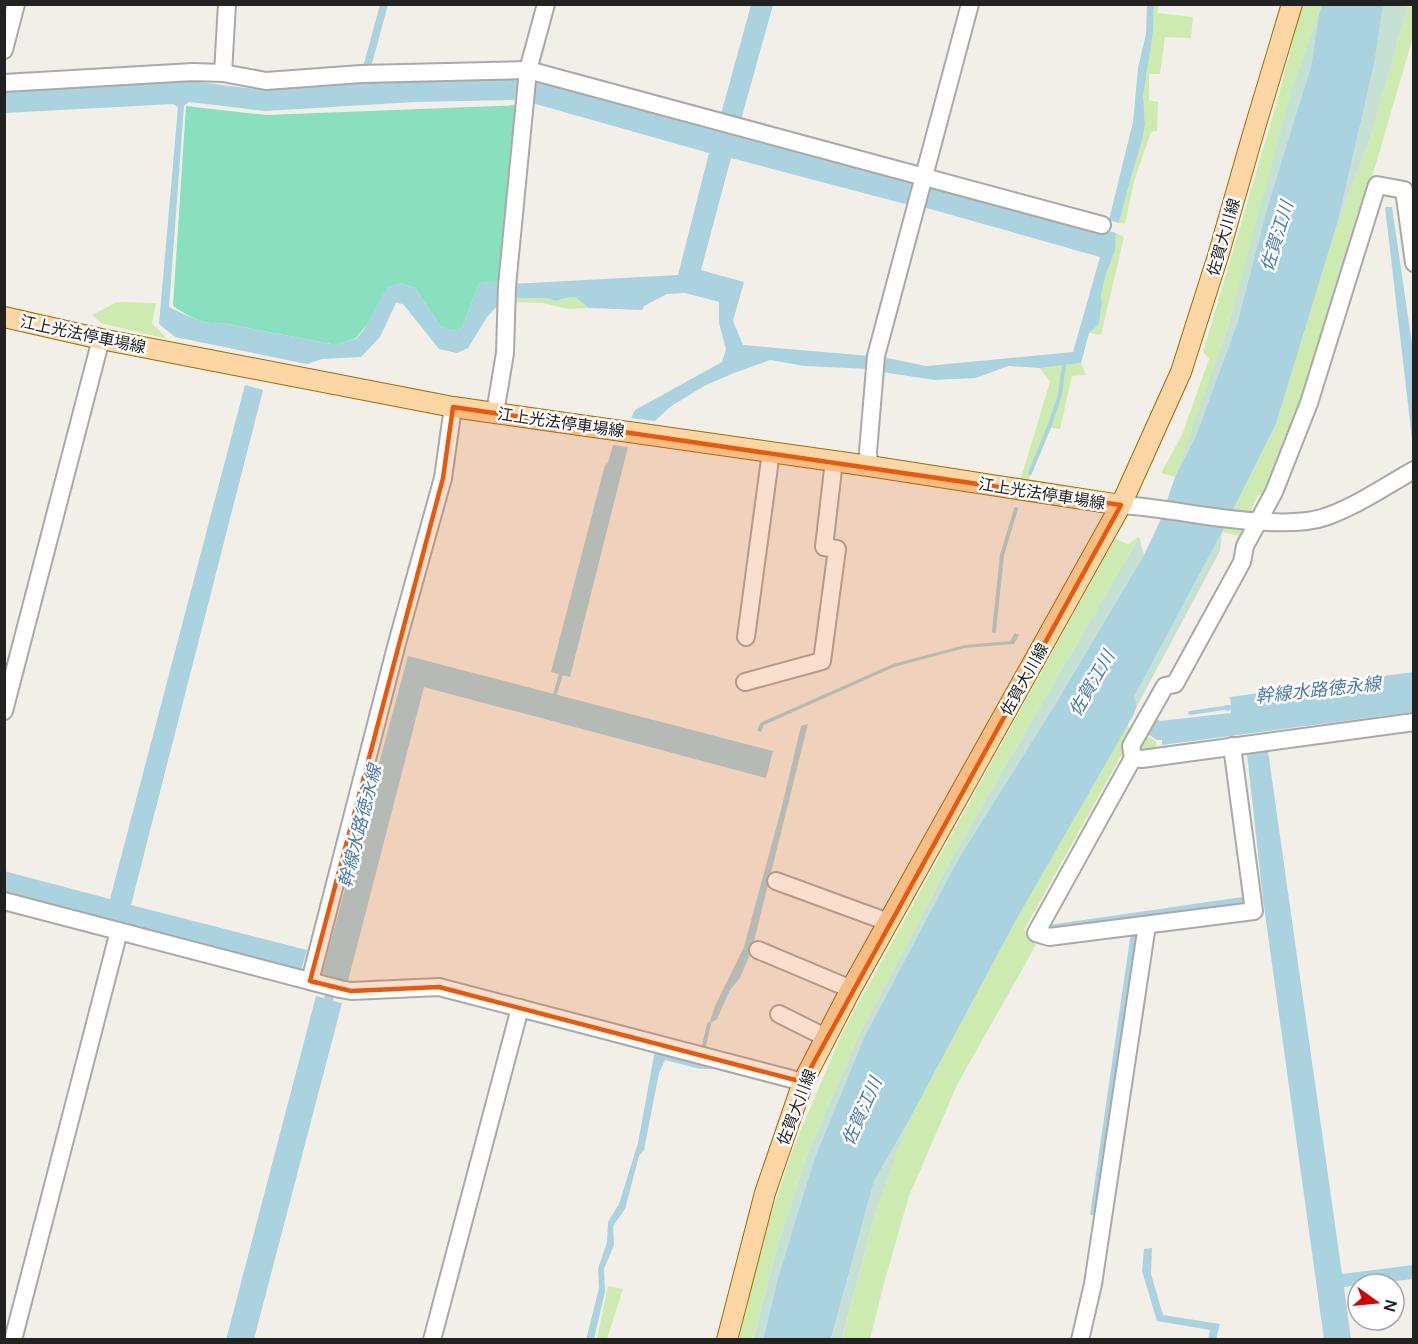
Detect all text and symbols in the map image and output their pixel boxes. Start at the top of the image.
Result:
street label: 佐賀大川線 [1201,196,1245,278]
water label: 佐賀江川 [1254,196,1299,274]
street label: 江上光法停車場線 [18,310,148,358]
street label: 江上光法停車場線 [496,402,626,442]
street label: 江上光法停車場線 [977,472,1107,514]
street label: 佐賀大川線 [995,639,1053,719]
water label: 佐賀江川 [1063,644,1120,720]
water label: 幹線水路徳永線 [1254,670,1384,708]
water label: 幹線水路徳永線 [332,760,386,890]
street label: 佐賀大川線 [771,1066,821,1148]
water label: 佐賀江川 [835,1071,887,1149]
north arrow [1346,1272,1406,1332]
text: N [1378,1297,1403,1314]

